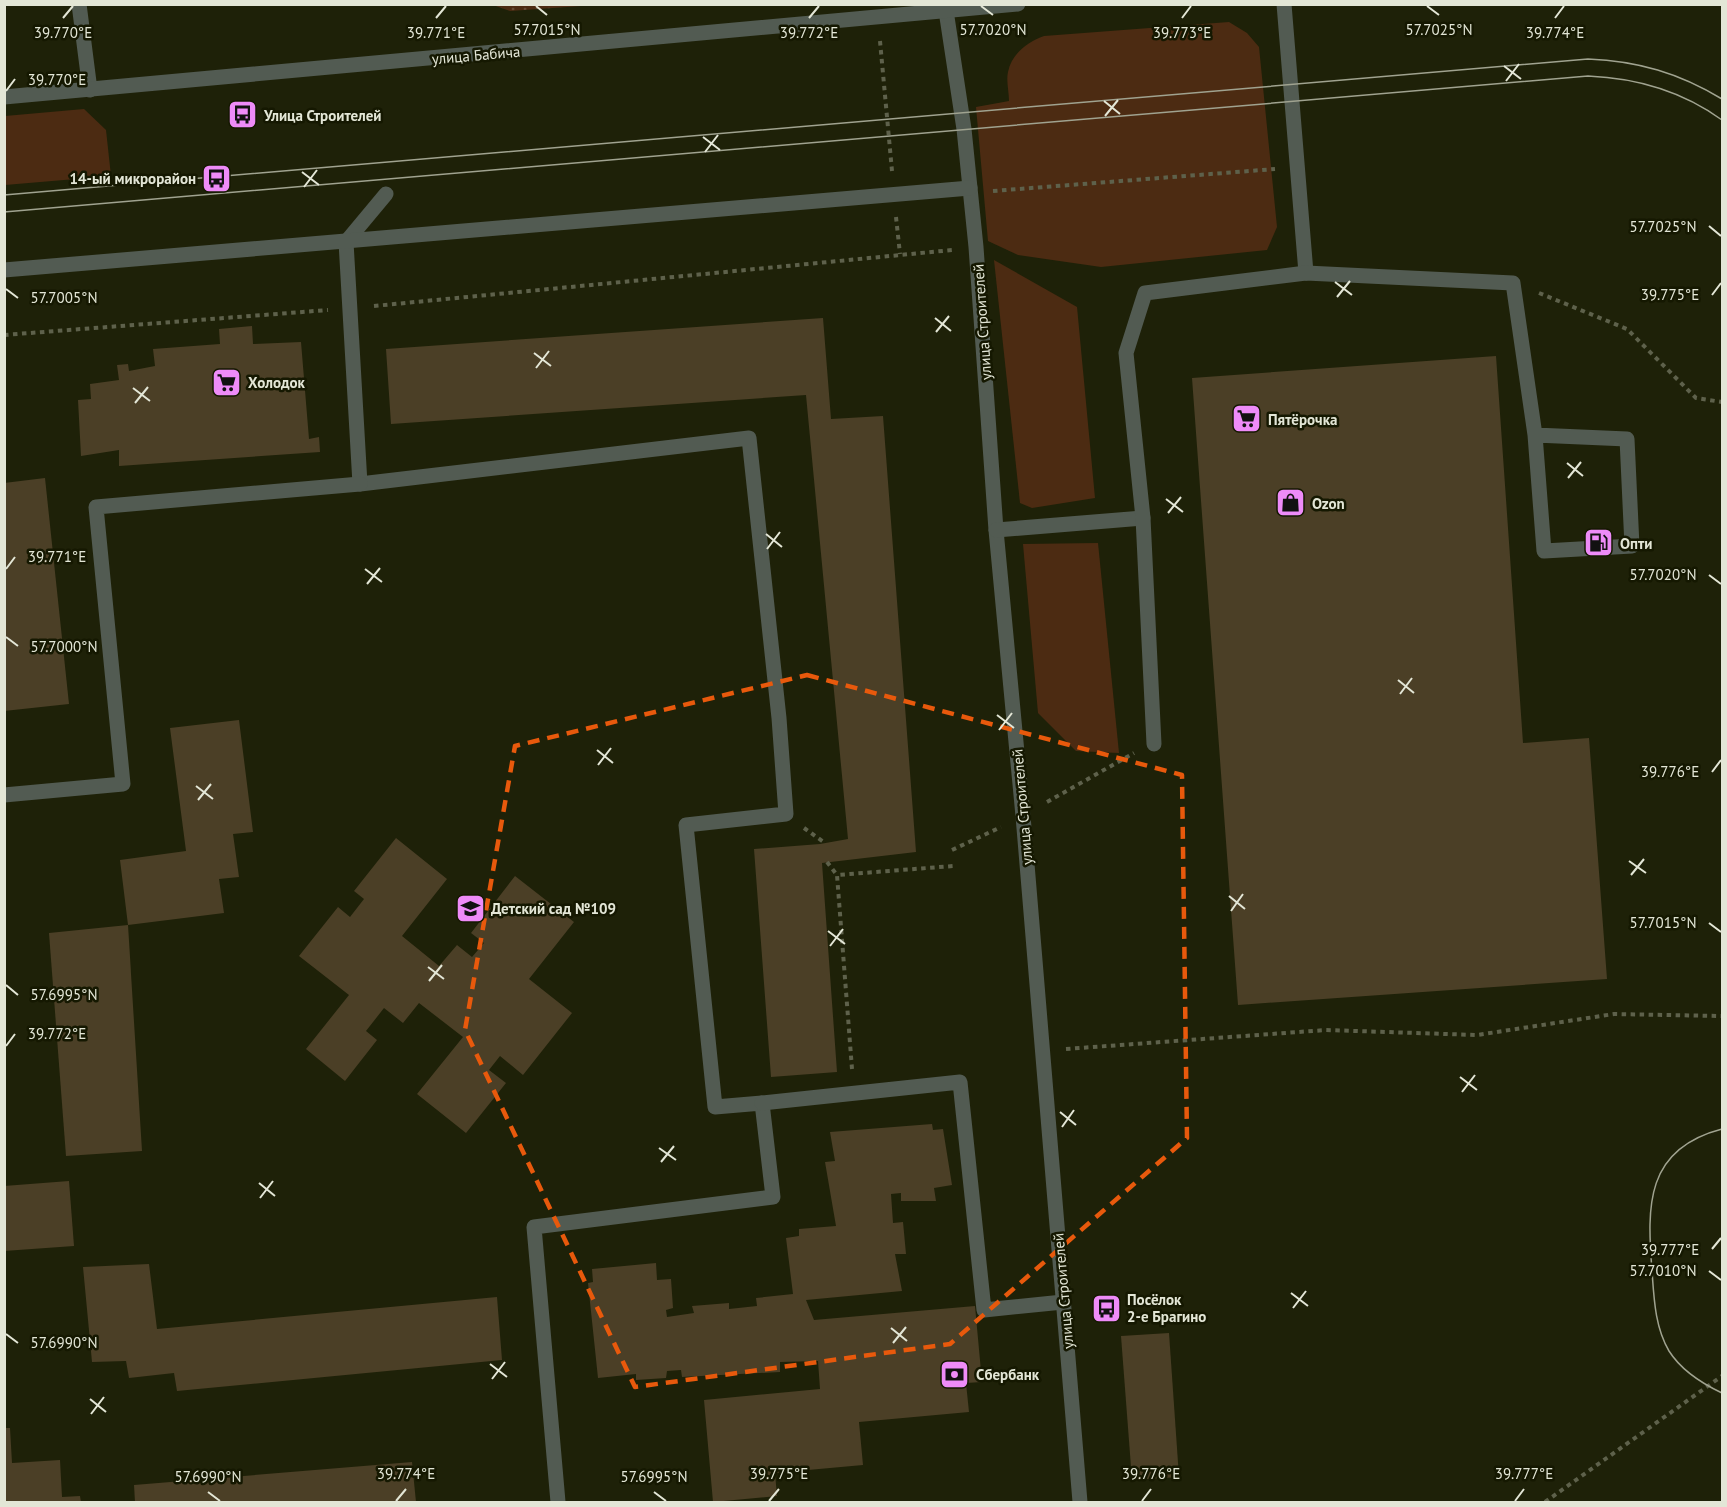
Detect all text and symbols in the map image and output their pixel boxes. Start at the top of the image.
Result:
text: 57.7015°N [513,20,581,39]
text: 57.7020°N [959,20,1027,39]
text: 57.7025°N [1405,20,1473,39]
text: 39.770°E [34,23,92,42]
text: 39.771°E [407,23,465,42]
text: 39.772°E [780,23,838,42]
text: 39.773°E [1153,23,1211,42]
text: 39.774°E [1526,23,1584,42]
street label: улица Бабича [431,42,521,68]
text: 39.770°E [28,70,86,89]
bus stop icon: Улица Строителей [227,99,259,131]
place label: Улица Строителей [263,106,382,125]
bus stop icon: 14-ый микрорайон [201,162,233,194]
place label: 14-ый микрорайон [70,169,196,188]
text: 57.7025°N [1629,217,1697,236]
street label: улица Строителей [968,263,996,381]
text: 39.775°E [1641,285,1699,304]
text: 57.7005°N [30,288,98,307]
supermarket icon: Холодок [211,366,243,398]
place label: Холодок [248,373,306,392]
supermarket icon: Пятёрочка [1231,403,1263,435]
place label: Пятёрочка [1268,410,1337,429]
shop icon: Ozon [1275,487,1307,519]
place label: Ozon [1312,494,1345,513]
fuel station icon: Опти [1583,527,1615,559]
place label: Опти [1620,534,1652,553]
text: 39.771°E [28,547,86,566]
text: 57.7020°N [1629,565,1697,584]
text: 57.7000°N [30,637,98,656]
street label: улица Строителей [1007,748,1037,866]
text: 39.776°E [1641,762,1699,781]
school or university icon: Детский сад №109 [454,892,486,924]
place label: Детский сад №109 [491,899,616,918]
text: 57.7015°N [1629,913,1697,932]
text: 57.6995°N [30,985,98,1004]
text: 39.772°E [28,1024,86,1043]
street label: улица Строителей [1048,1232,1078,1350]
text: 39.777°E [1641,1240,1699,1259]
text: 57.7010°N [1629,1261,1697,1280]
place label: Посёлок 2-е Брагино [1127,1290,1206,1326]
bus stop icon: Посёлок 2-е Брагино [1090,1292,1122,1324]
text: 57.6990°N [30,1333,98,1352]
bank icon: Сбербанк [939,1358,971,1390]
place label: Сбербанк [976,1365,1040,1384]
text: 39.774°E [377,1464,435,1483]
text: 39.775°E [750,1464,808,1483]
text: 39.776°E [1122,1464,1180,1483]
text: 39.777°E [1495,1464,1553,1483]
text: 57.6990°N [174,1467,242,1486]
text: 57.6995°N [620,1467,688,1486]

